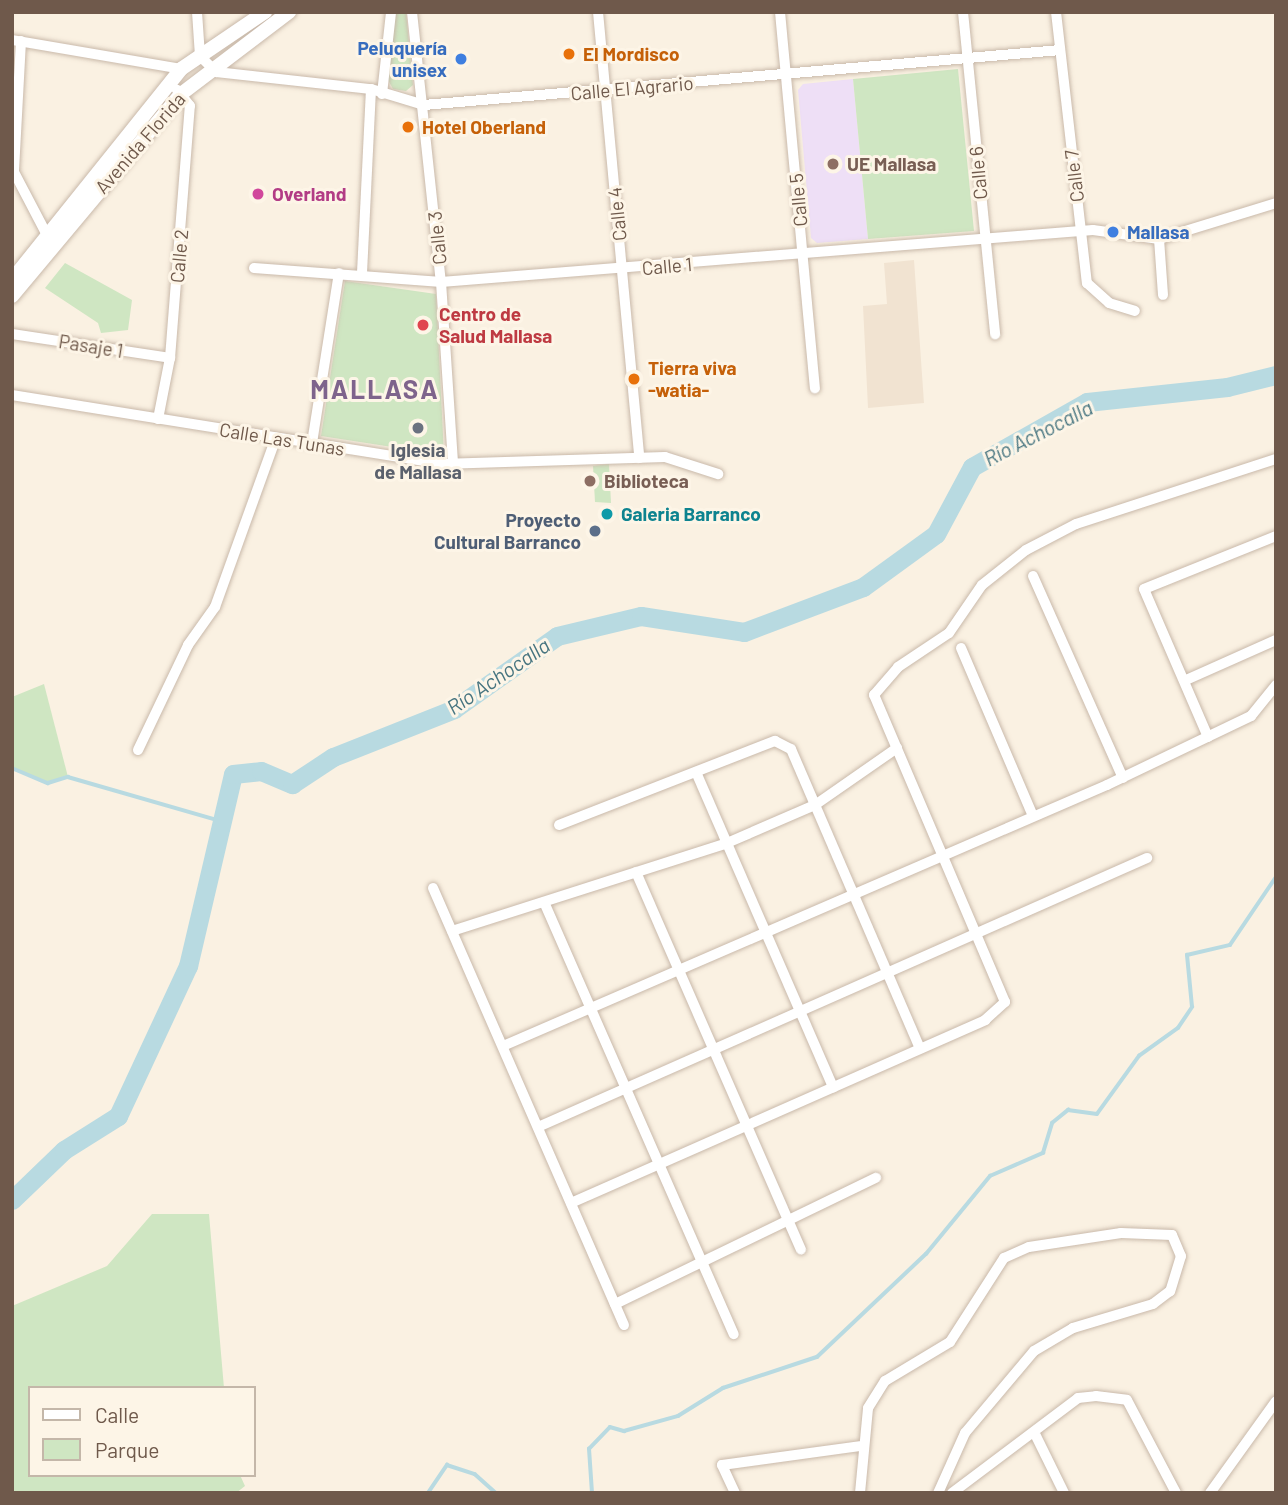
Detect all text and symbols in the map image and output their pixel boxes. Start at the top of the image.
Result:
place label: Peluquería unisex [358,37,447,81]
place label: El Mordisco [583,43,680,65]
marker: El Mordisco [561,46,577,62]
marker: Peluquería unisex [453,51,469,67]
street label: Calle El Agrario [570,71,694,105]
street label: Avenida Florida [90,88,190,198]
place label: Hotel Oberland [422,116,546,138]
marker: Hotel Oberland [400,119,416,135]
street label: Calle 6 [964,145,992,201]
street label: Calle 7 [1059,148,1089,204]
place label: UE Mallasa [847,153,936,175]
marker: UE Mallasa [825,156,841,172]
street label: Calle 5 [784,172,812,228]
place label: Overland [272,183,346,205]
marker: Overland [250,186,266,202]
street label: Calle 4 [603,186,631,242]
street label: Calle 3 [423,210,451,266]
place label: Mallasa [1127,221,1189,243]
marker: Mallasa [1105,224,1121,240]
street label: Calle 2 [165,228,193,284]
street label: Calle 1 [641,252,693,280]
place label: Centro de Salud Mallasa [439,303,552,347]
marker: Centro de Salud Mallasa [413,315,433,335]
street label: Pasaje 1 [57,330,125,362]
place label: Tierra viva -watia- [648,357,737,401]
marker: Tierra viva -watia- [626,371,642,387]
district label: MALLASA [311,373,439,405]
water label: Río Achocalla [979,395,1097,471]
street label: Calle Las Tunas [218,418,346,460]
marker: Iglesia de Mallasa [410,420,426,436]
place label: Iglesia de Mallasa [374,439,462,483]
place label: Biblioteca [604,470,689,492]
marker: Biblioteca [582,473,598,489]
place label: Galeria Barranco [621,503,761,525]
marker: Galeria Barranco [599,506,615,522]
place label: Proyecto Cultural Barranco [434,509,581,553]
marker: Proyecto Cultural Barranco [587,523,603,539]
water label: Río Achocalla [442,632,554,720]
legend [28,1386,256,1477]
text: Calle [95,1402,139,1427]
text: Parque [95,1437,160,1462]

